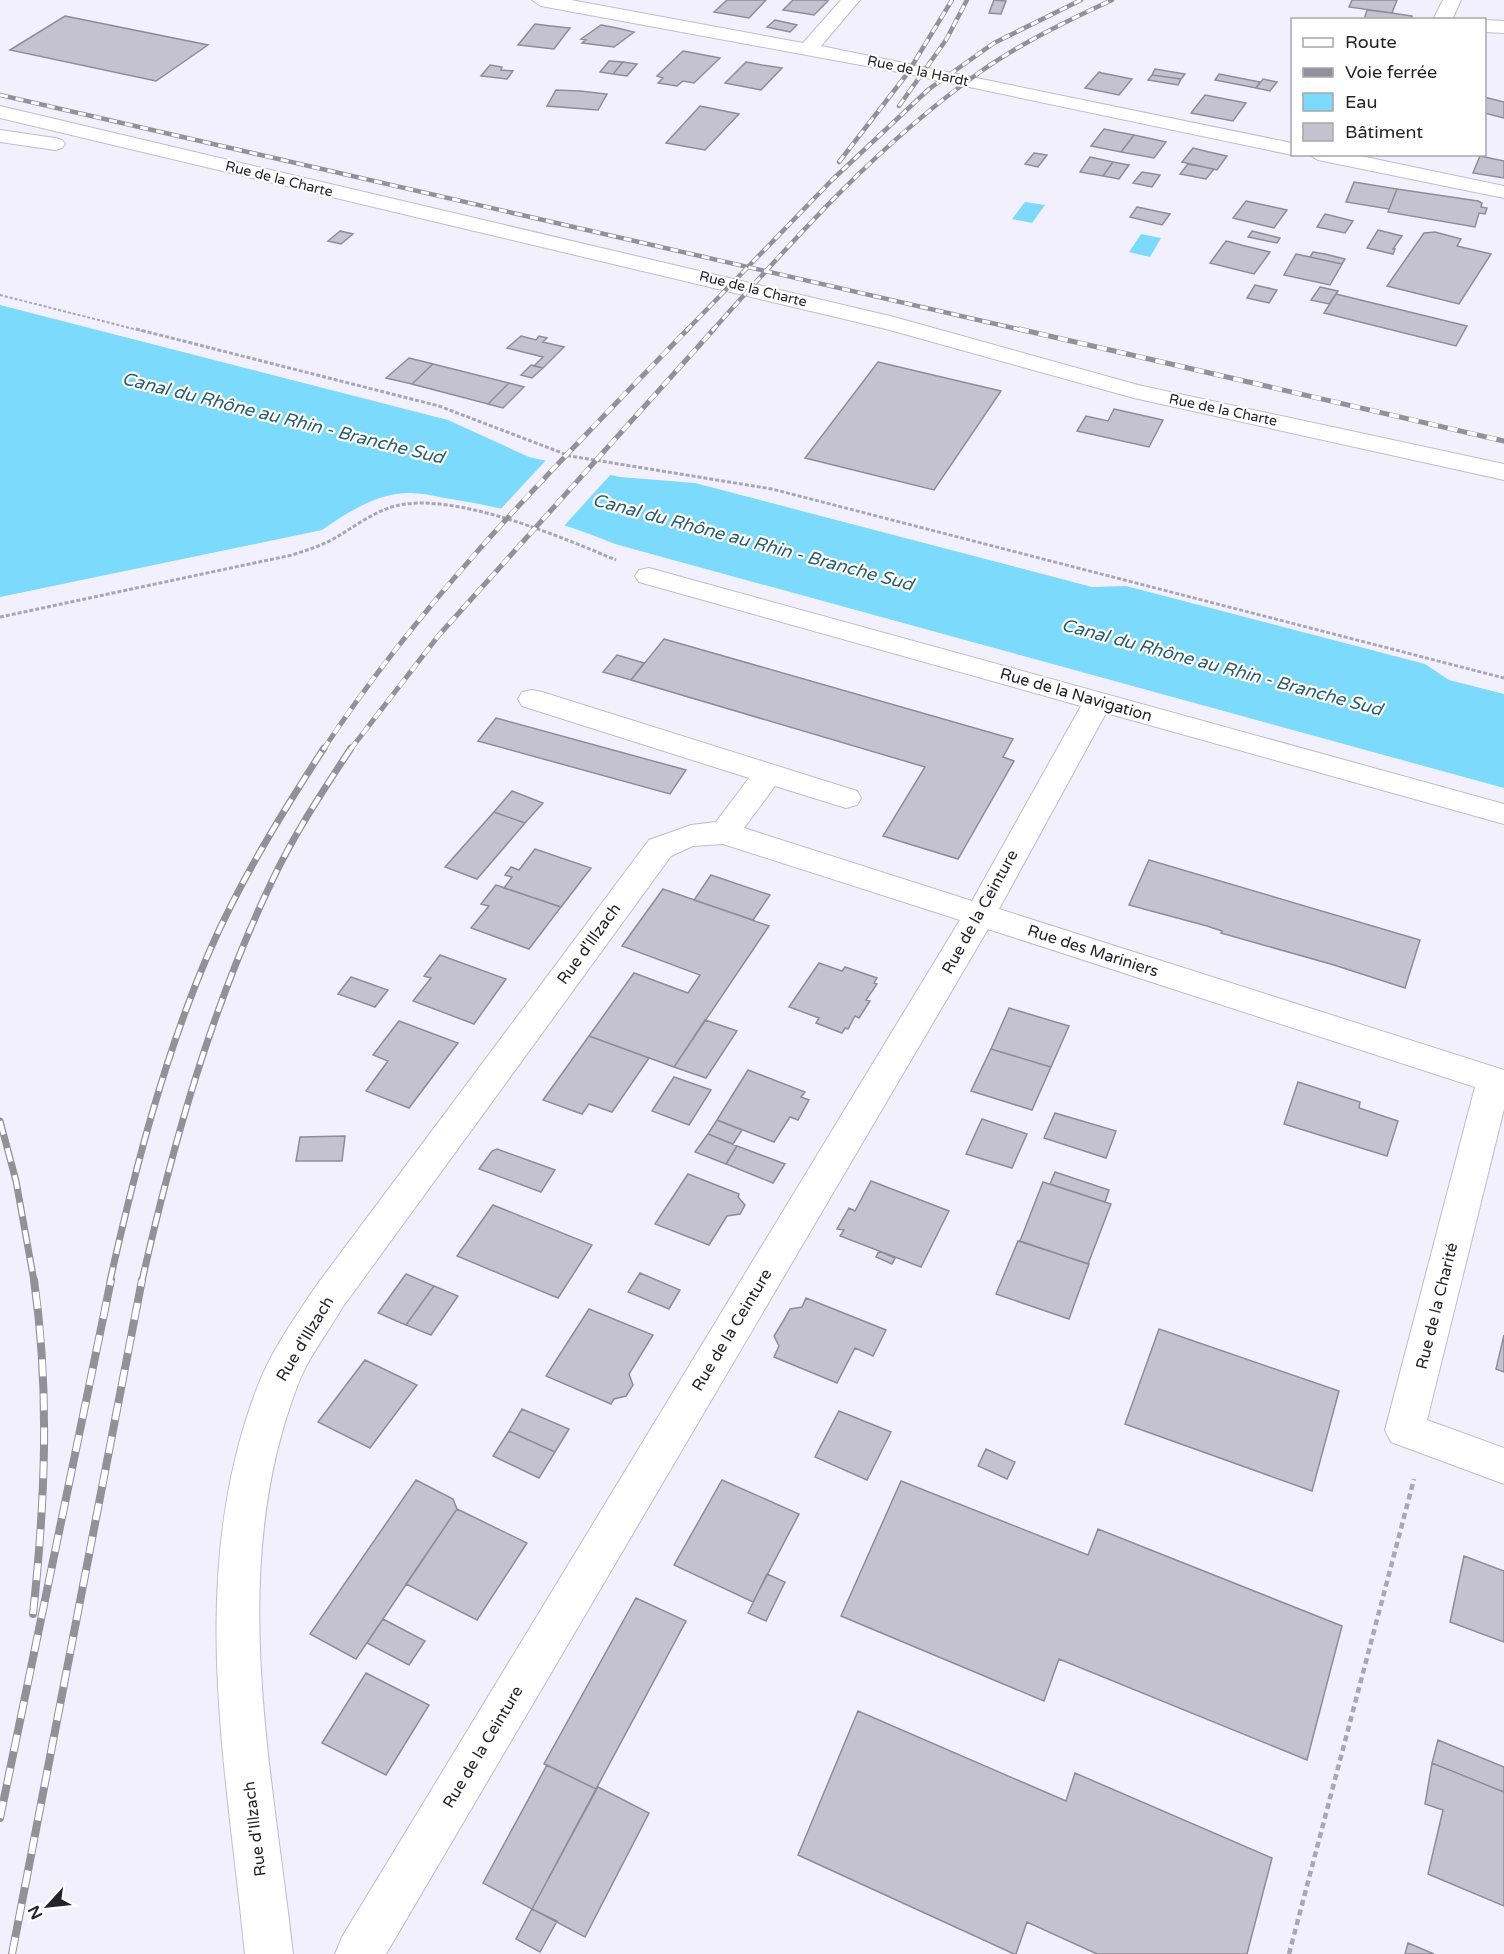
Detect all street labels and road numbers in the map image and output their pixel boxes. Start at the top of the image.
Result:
street label: Rue de la Hardt [866,52,971,90]
street label: Rue de la Charte [224,157,335,201]
street label: Rue de la Charte [698,267,809,311]
street label: Rue de la Charte [1167,390,1279,430]
street label: Rue de la Navigation [998,664,1154,726]
street label: Rue de la Ceinture [938,846,1022,978]
street label: Rue d'Illzach [553,899,625,989]
street label: Rue des Mariniers [1025,920,1161,982]
street label: Rue de la Charité [1412,1241,1462,1371]
street label: Rue de la Ceinture [688,1265,776,1395]
street label: Rue d'Illzach [272,1293,338,1385]
street label: Rue de la Ceinture [439,1682,527,1812]
street label: Rue d'Illzach [239,1780,271,1878]

